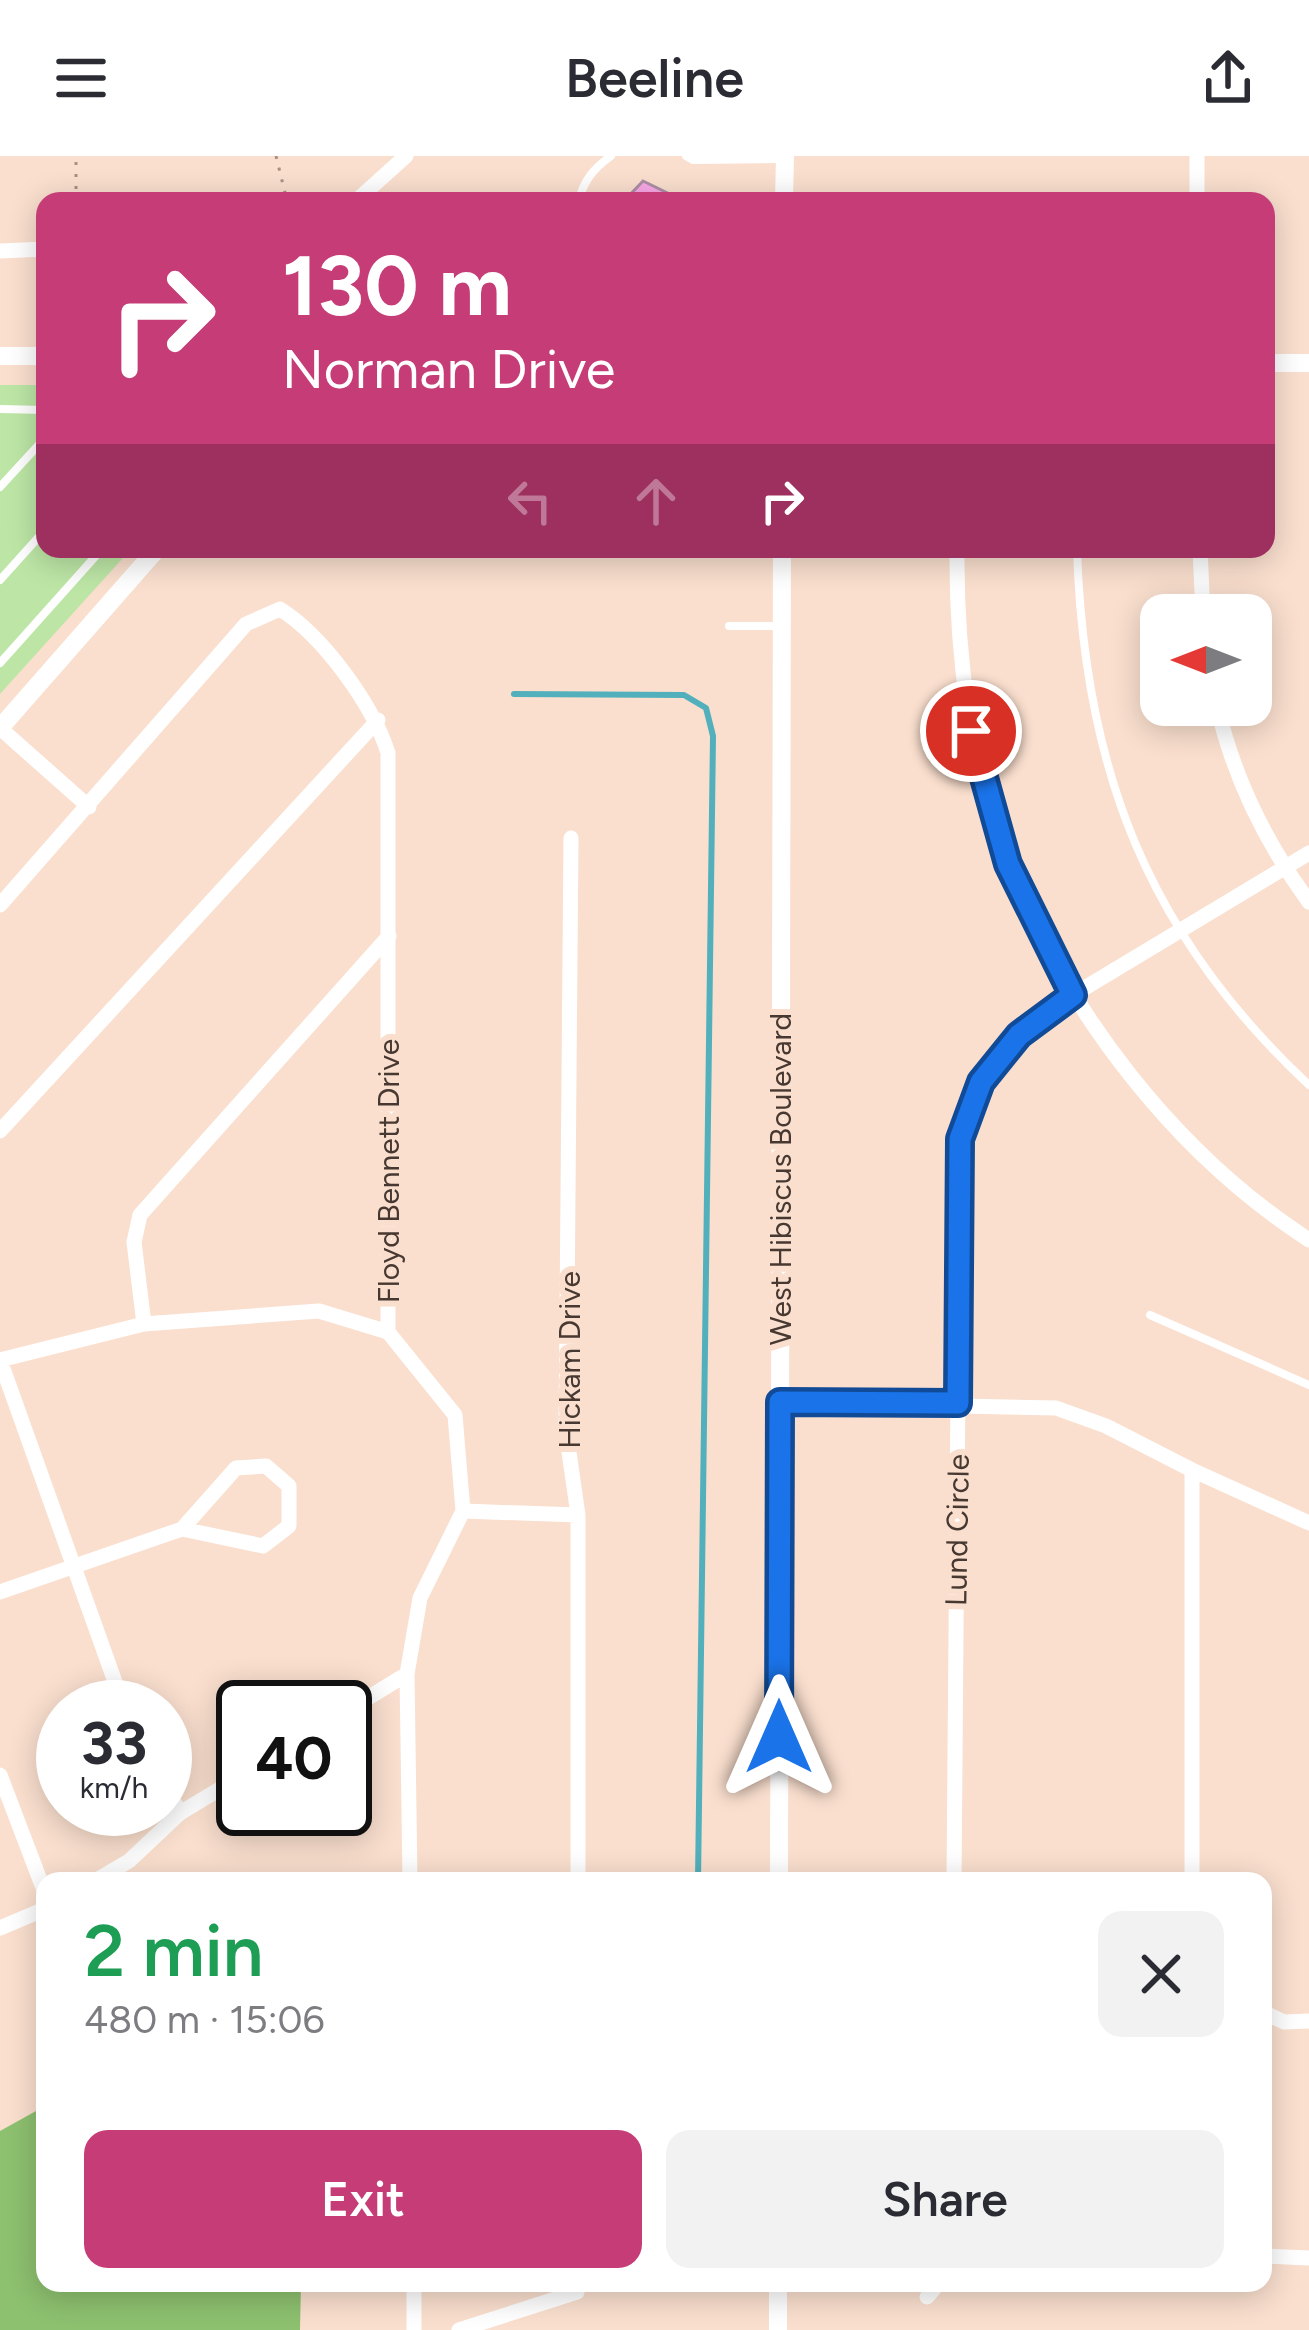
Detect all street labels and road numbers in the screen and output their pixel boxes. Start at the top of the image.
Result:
street label: West Hibiscus Boulevard [762,1013,799,1345]
street label: Floyd Bennett Drive [370,1039,407,1303]
street label: Hickam Drive [551,1271,588,1449]
street label: Lund Circle [937,1454,977,1606]

